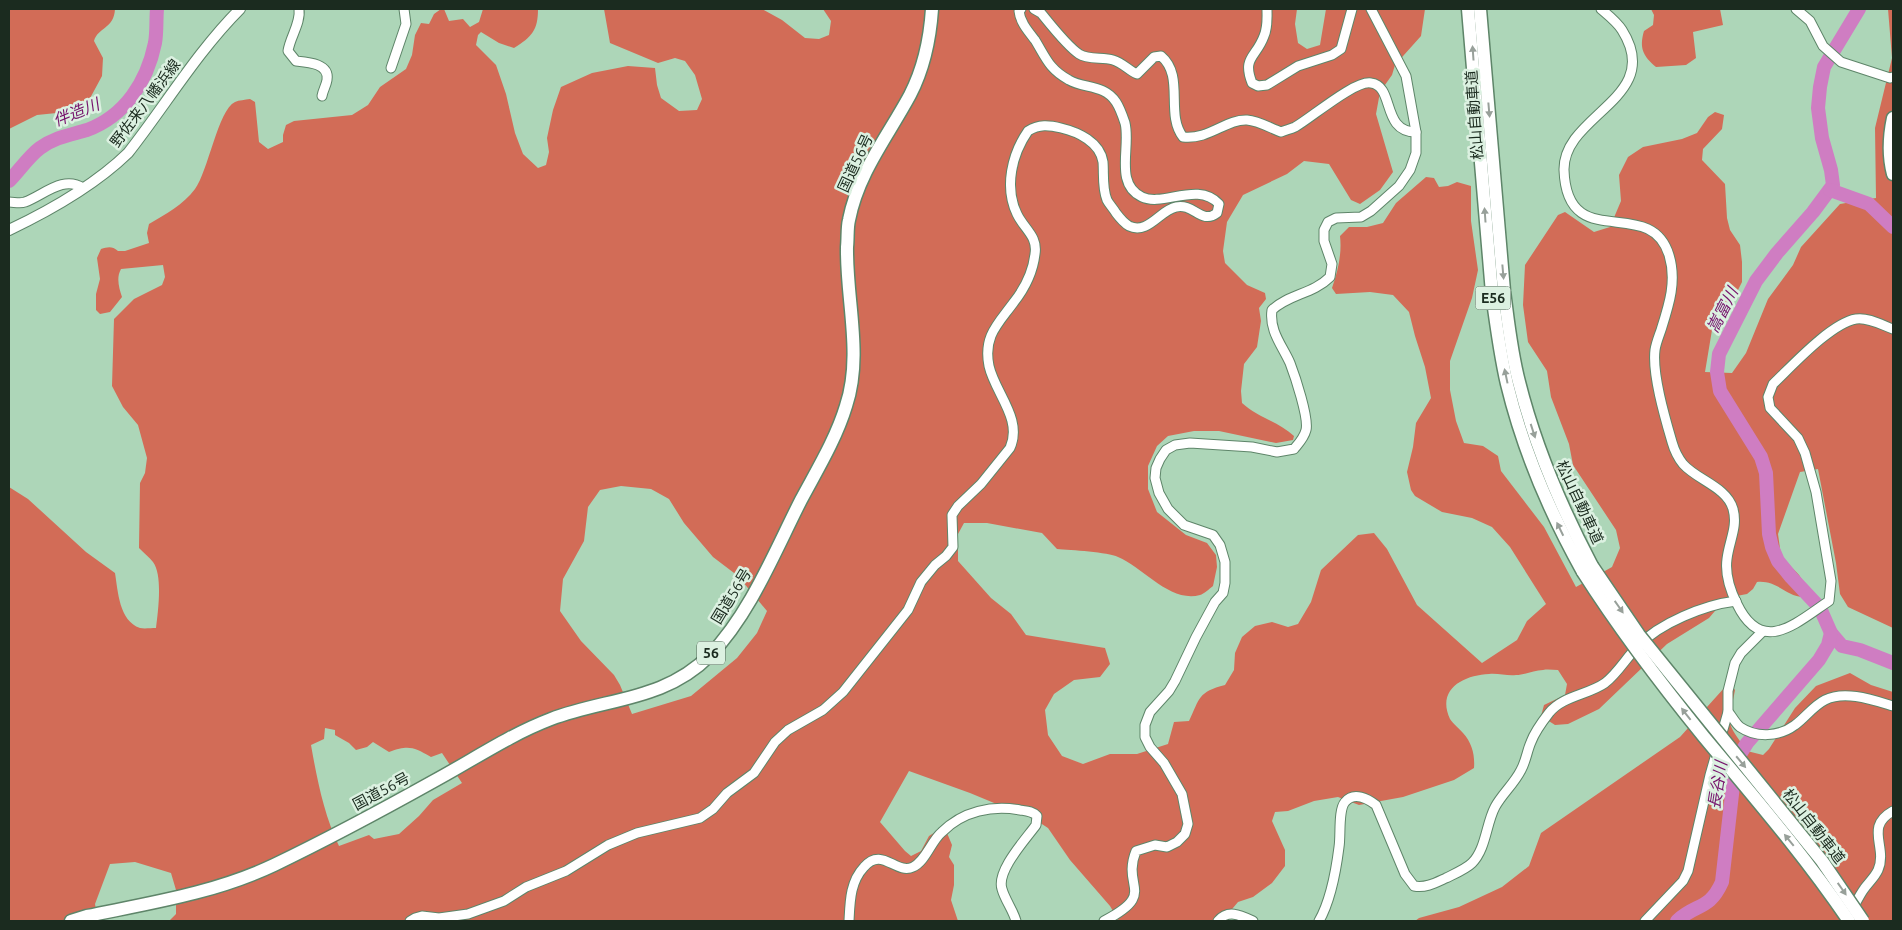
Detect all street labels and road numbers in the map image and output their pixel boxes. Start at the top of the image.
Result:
street label: 野佐来八幡浜線 [107,56,183,150]
street label: 松山自動車道 [1462,70,1486,160]
street label: 国道56号 [834,131,876,195]
road number: E56 [1476,286,1510,310]
street label: 松山自動車道 [1553,458,1607,546]
street label: 国道56号 [708,565,754,627]
road number: 56 [697,641,725,664]
street label: 国道56号 [350,769,412,813]
street label: 松山自動車道 [1780,785,1848,867]

